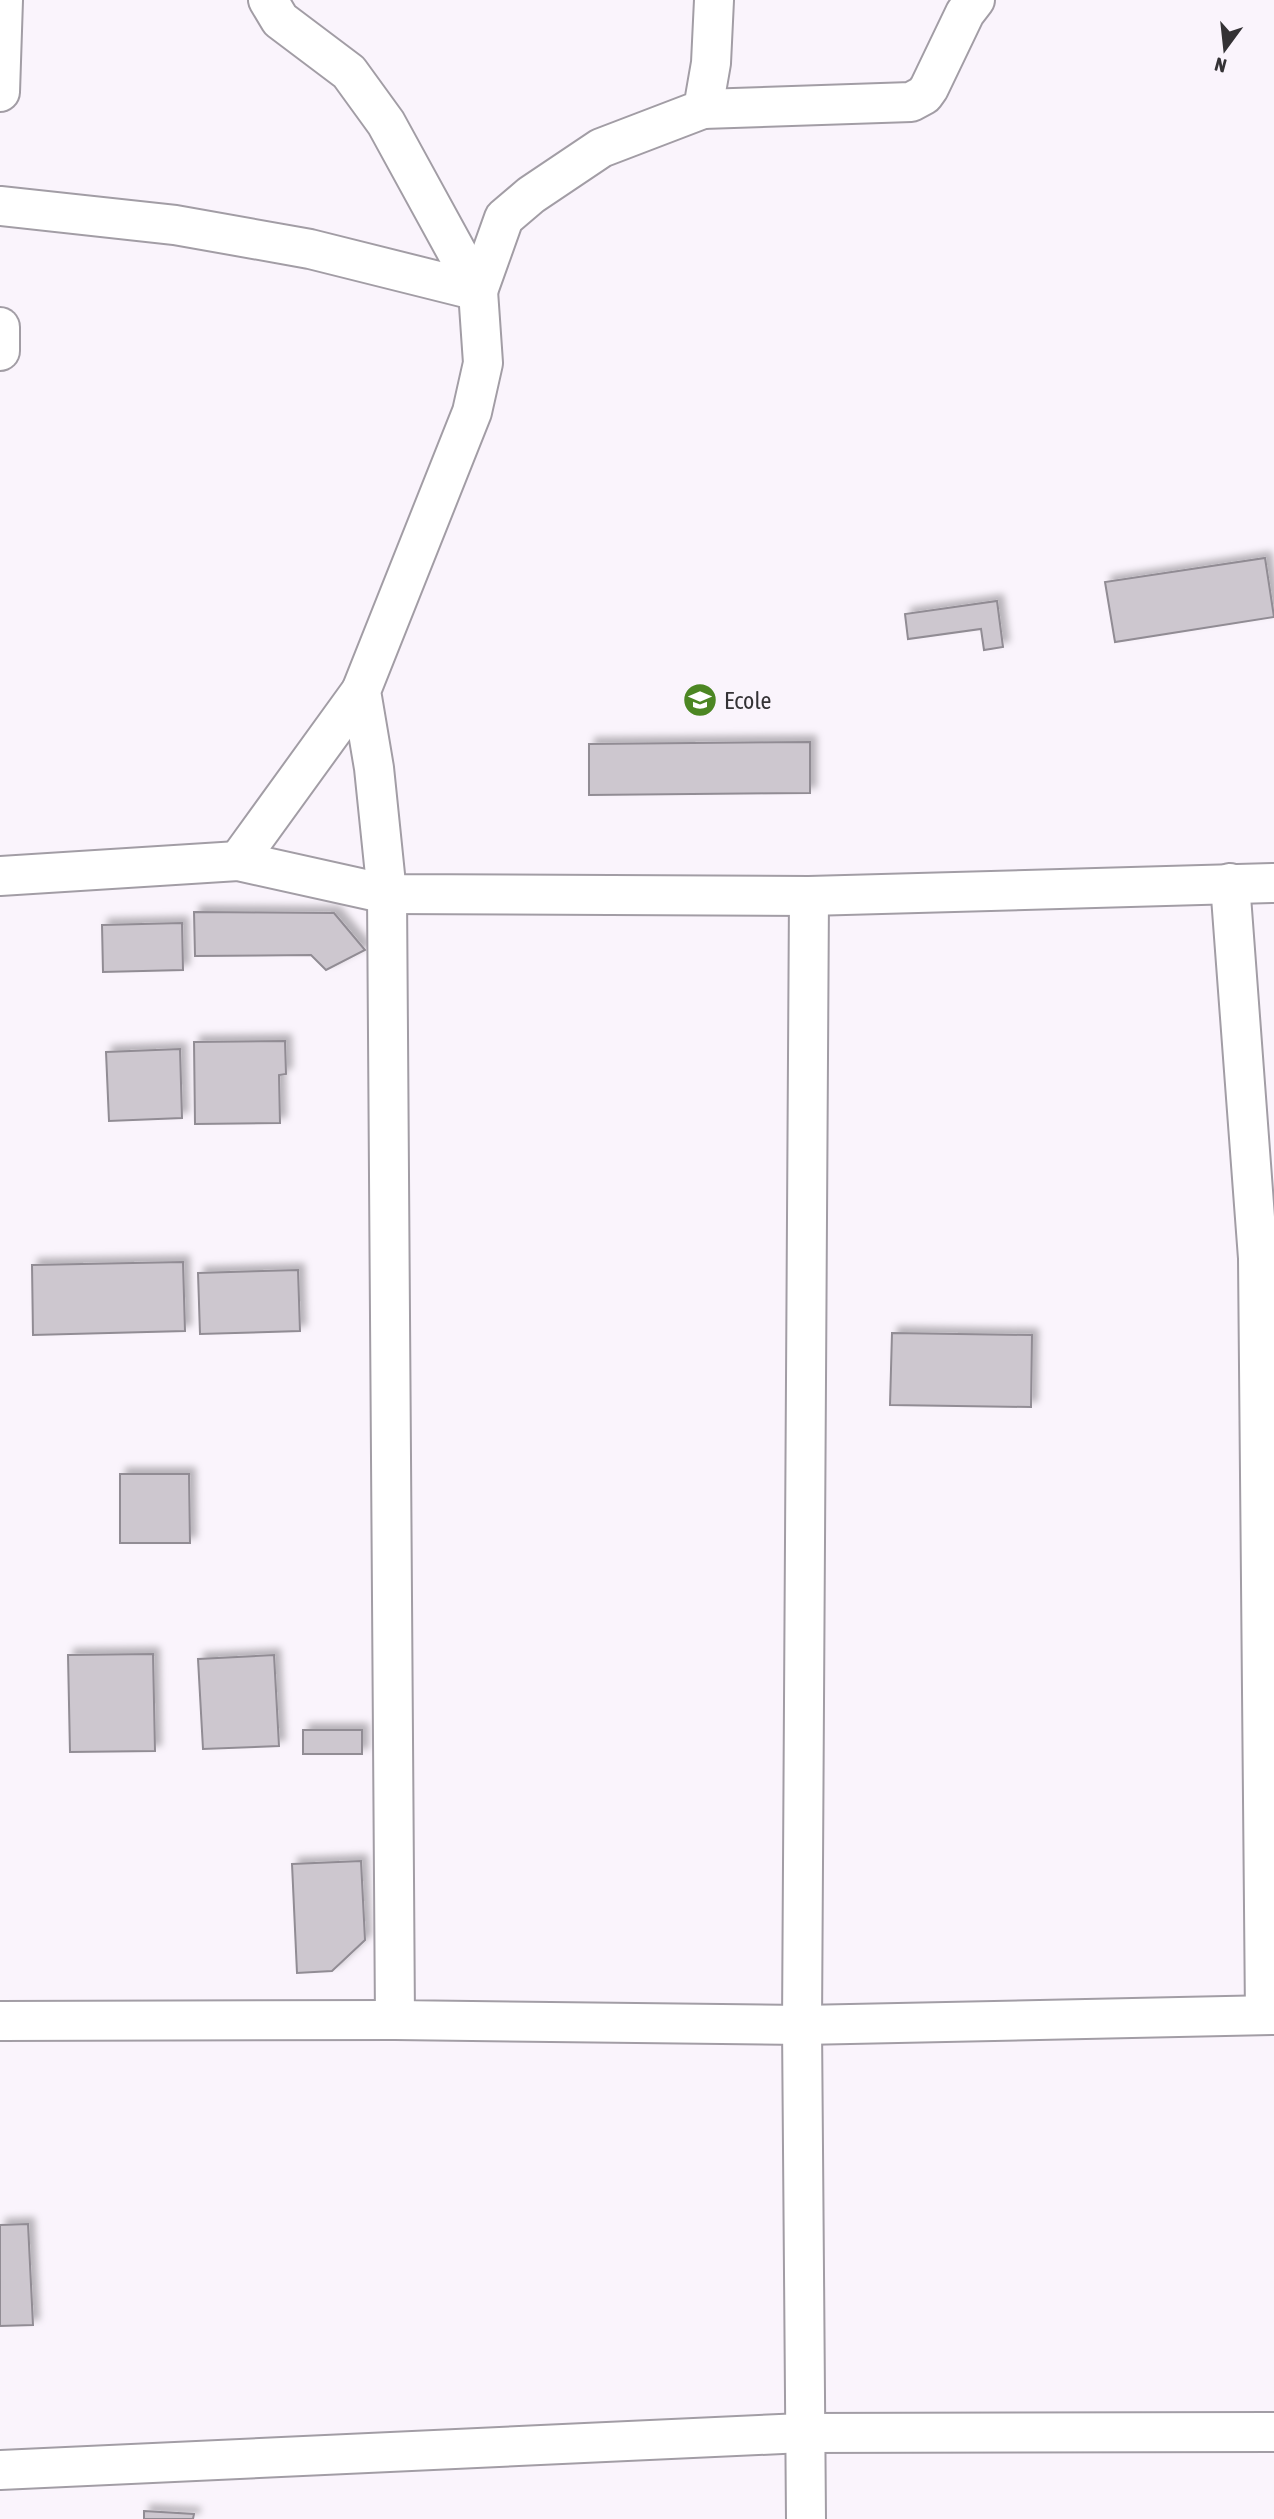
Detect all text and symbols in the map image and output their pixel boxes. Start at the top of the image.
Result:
north arrow [1190,14,1260,84]
text: N [1212,53,1229,77]
school or university icon: Ecole [681,681,719,719]
place label: Ecole [724,687,771,714]

